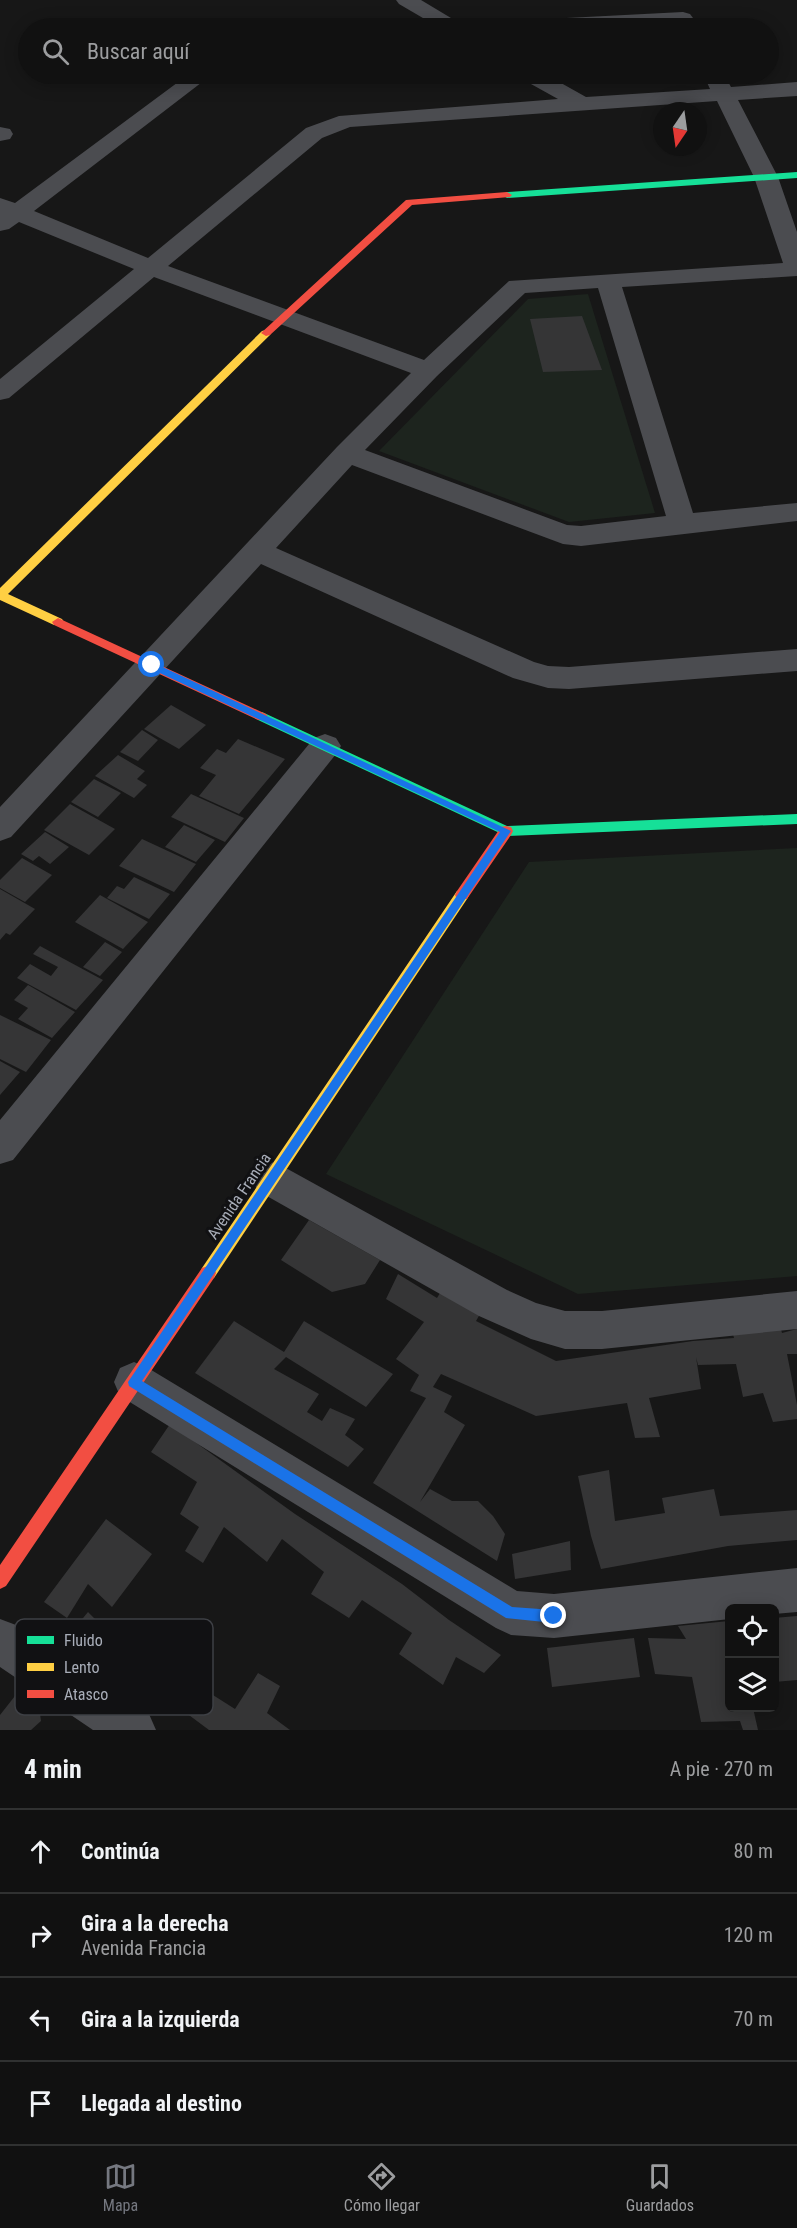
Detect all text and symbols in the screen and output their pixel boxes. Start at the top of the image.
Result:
search box [18,18,779,84]
icon: search [39,35,72,68]
text: Buscar aquí [87,39,190,64]
north arrow [653,102,707,156]
route start [138,651,164,677]
street label: Avenida Francia [203,1149,275,1243]
route end [540,1602,566,1628]
map controls [725,1604,779,1712]
button: locate [725,1604,779,1658]
legend [15,1619,213,1715]
text: Fluido [64,1631,103,1650]
text: Lento [64,1658,99,1677]
button: layers [725,1658,779,1712]
text: Atasco [64,1685,108,1704]
text: 4 min [24,1754,82,1784]
text: A pie · 270 m [670,1757,773,1781]
icon: ahead [24,1835,57,1868]
text: Continúa [81,1839,160,1864]
text: 80 m [734,1839,773,1863]
text: Gira a la derecha [81,1911,229,1936]
icon: right [24,1919,57,1952]
text: 120 m [724,1923,773,1947]
text: Avenida Francia [81,1936,206,1960]
icon: left [24,2003,57,2036]
text: Gira a la izquierda [81,2007,240,2032]
text: 70 m [734,2007,773,2031]
icon: arrive [24,2087,57,2120]
text: Llegada al destino [81,2091,242,2116]
tab: Mapa [103,2160,138,2215]
tab: Cómo llegar [344,2160,420,2215]
tab: Guardados [626,2160,694,2215]

